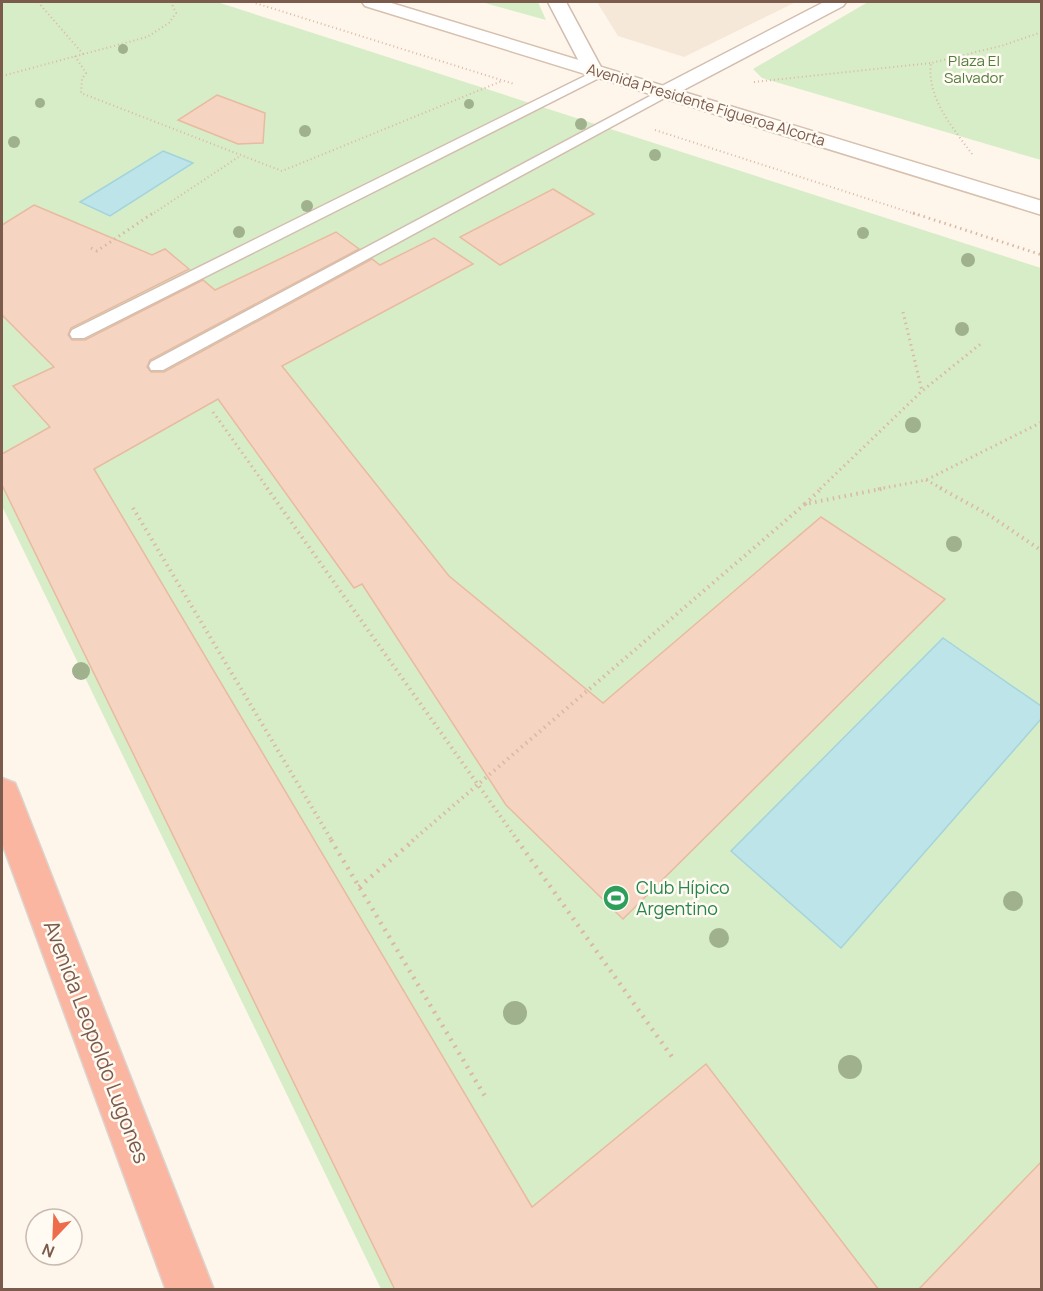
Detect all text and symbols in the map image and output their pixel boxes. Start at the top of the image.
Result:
park label: Plaza El Salvador [944,50,1004,88]
street label: Avenida Presidente Figueroa Alcorta [584,58,828,151]
place label: Club Hípico Argentino [636,875,730,920]
sports icon: Club Hípico Argentino [601,883,631,913]
street label: Avenida Leopoldo Lugones [38,916,156,1167]
north arrow [24,1207,84,1267]
text: N [39,1238,58,1263]

